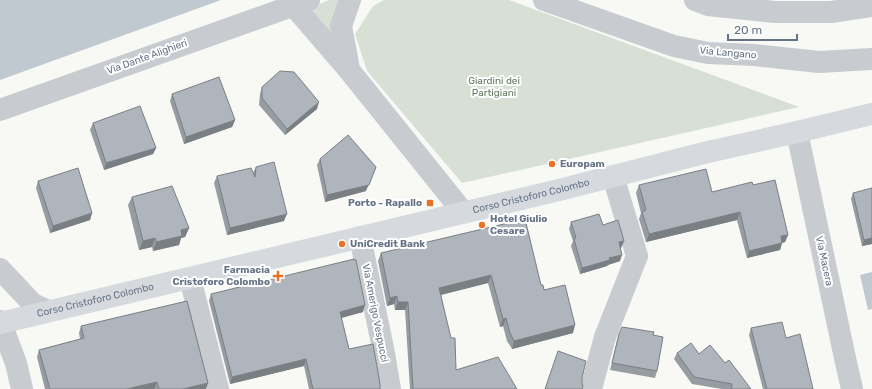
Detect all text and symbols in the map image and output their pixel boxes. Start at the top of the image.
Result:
scale bar [728,16,797,42]
text: 20 m [734,23,762,37]
street label: Via Dante Alighieri [105,37,189,77]
street label: Via Langano [699,45,757,62]
park label: Giardini dei Partigiani [468,75,520,99]
place label: Europam [560,158,605,170]
marker: Europam [547,159,557,169]
street label: Corso Cristoforo Colombo [472,176,591,216]
place label: Porto - Rapallo [348,197,422,209]
marker: Porto - Rapallo [425,198,435,208]
place label: Hotel Giulio Cesare [490,213,547,237]
marker: Hotel Giulio Cesare [477,220,487,230]
street label: Via Macera [813,235,835,287]
place label: UniCredit Bank [350,238,425,250]
marker: UniCredit Bank [337,239,347,249]
street label: Via Amerigo Vespucci [360,263,390,363]
place label: Farmacia Cristoforo Colombo [172,264,270,288]
marker: Farmacia Cristoforo Colombo [273,271,283,281]
street label: Corso Cristoforo Colombo [36,281,155,320]

